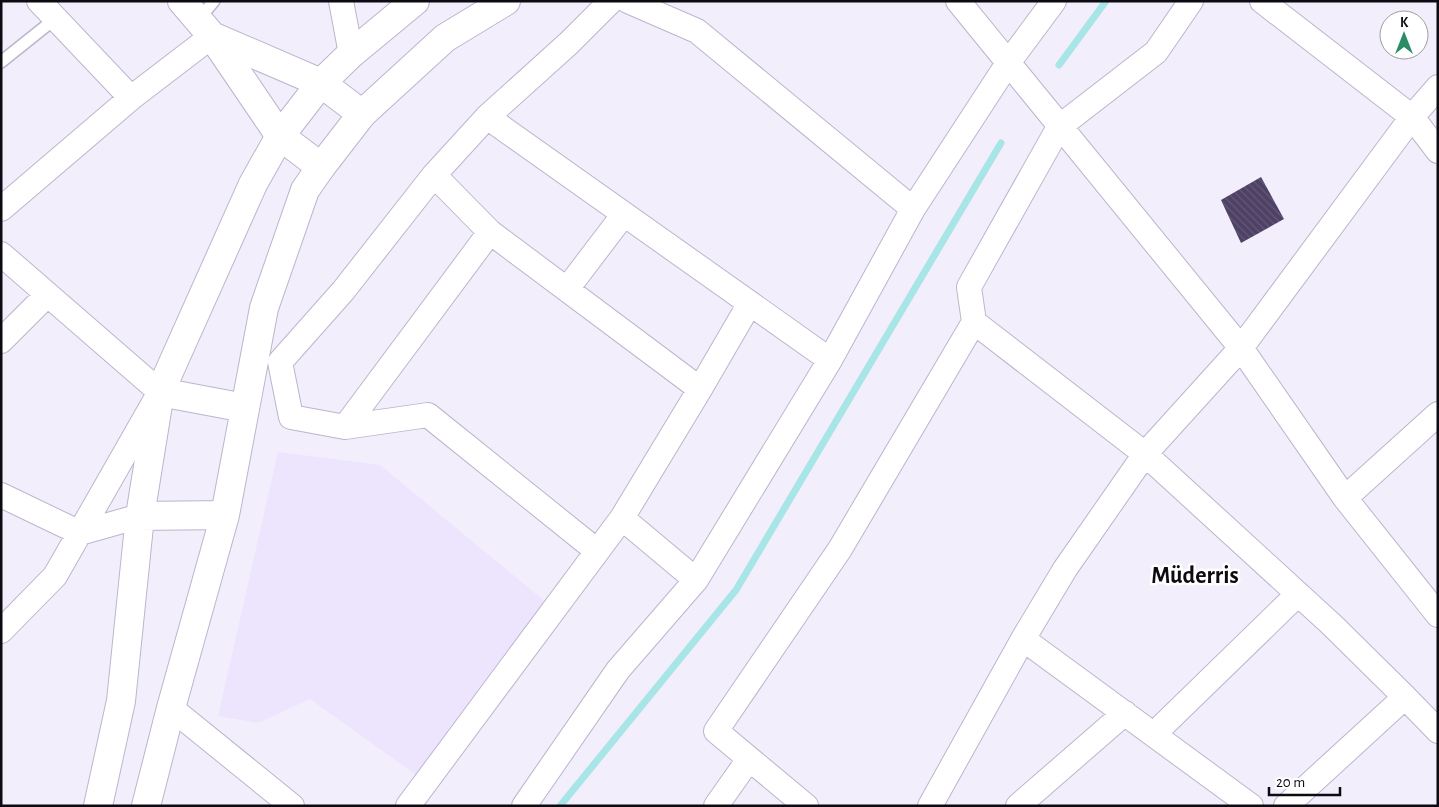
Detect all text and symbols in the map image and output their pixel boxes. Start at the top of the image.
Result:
north arrow [1379,10,1429,60]
text: K [1400,16,1409,30]
district label: Müderris [1151,564,1239,588]
scale bar [1269,764,1340,796]
text: 20 m [1276,775,1305,790]

